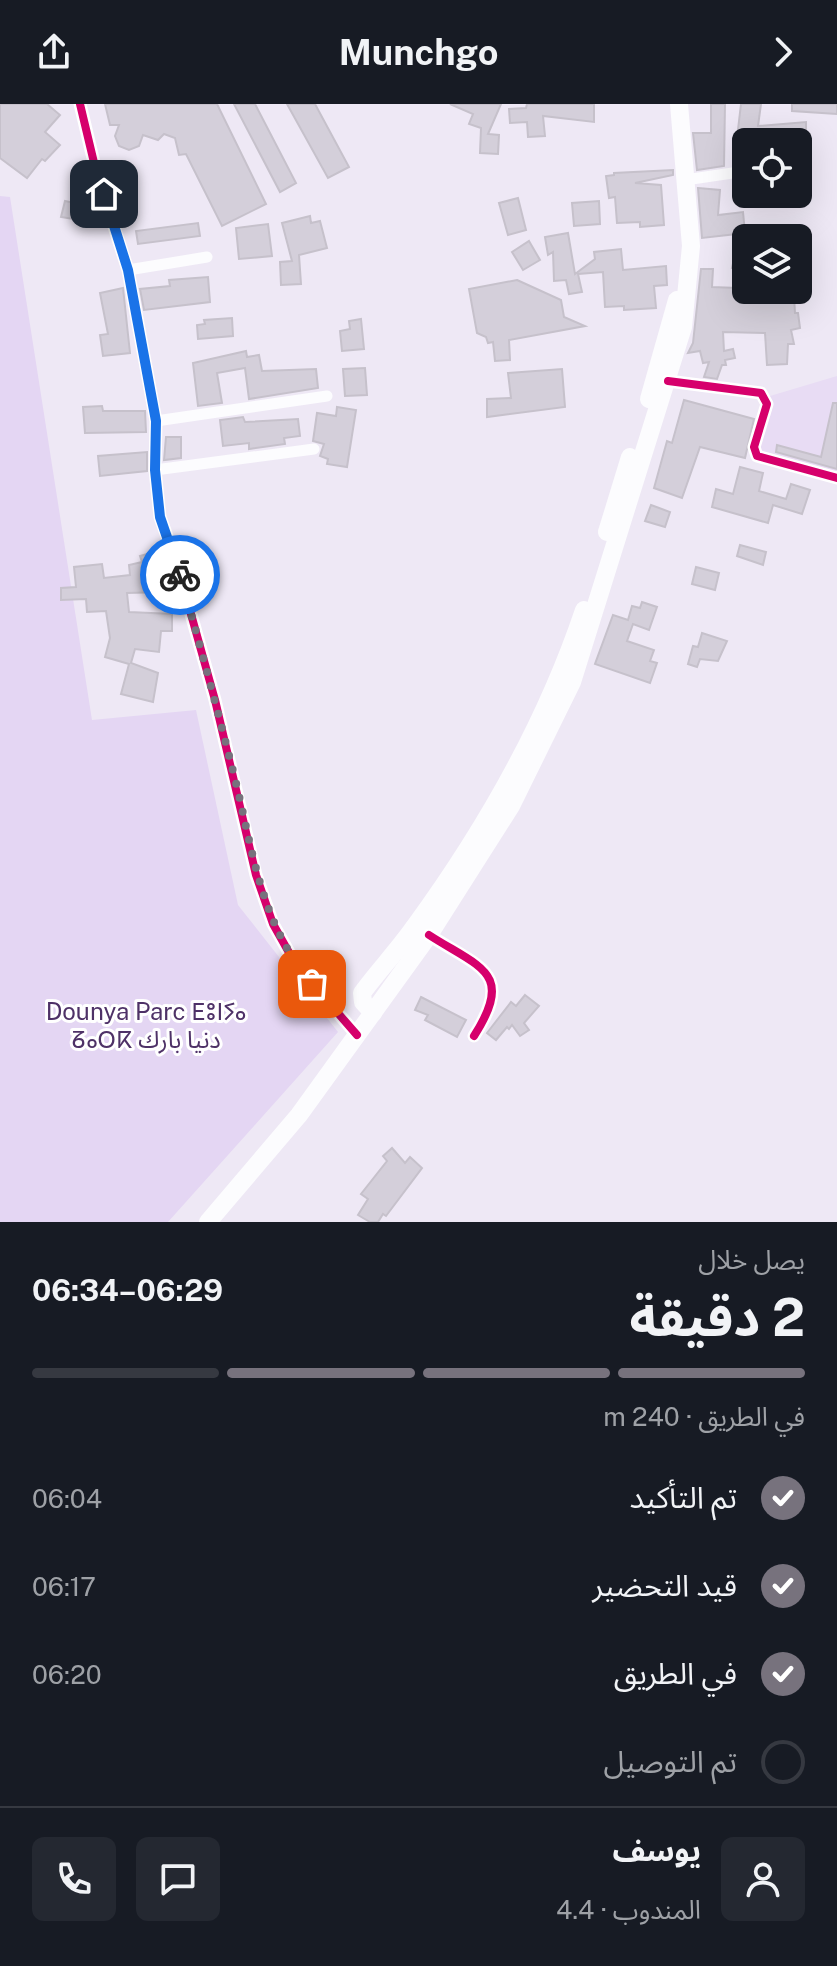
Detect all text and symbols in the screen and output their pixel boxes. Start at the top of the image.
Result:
icon: share [32,30,76,74]
icon: forward [761,30,805,74]
text: Munchgo [339,31,498,73]
map controls [732,128,812,304]
button: locate [732,128,812,208]
pin [70,160,138,228]
icon: home [82,172,126,216]
button: layers [732,224,812,304]
courier [140,535,220,615]
icon: bike [158,553,202,597]
pin [278,950,346,1018]
icon: bag [290,962,334,1006]
park label: Dounya Parc ⴹⵓⵏⵢⴰ ⵒⴰⵔⴽ دنيا بارك [46,997,246,1054]
text: يصل خلال [698,1244,805,1275]
text: 06:29–06:34 [32,1272,223,1308]
text: 2 دقيقة [629,1287,805,1348]
text: في الطريق · 240 m [603,1401,805,1432]
icon: check [761,1476,805,1520]
text: تم التأكيد [630,1479,737,1515]
text: 06:04 [32,1483,102,1514]
icon: check [761,1564,805,1608]
text: قيد التحضير [592,1567,737,1603]
text: 06:17 [32,1571,96,1602]
icon: check [761,1652,805,1696]
text: في الطريق [614,1655,737,1691]
text: 06:20 [32,1659,102,1690]
text: تم التوصيل [603,1743,737,1779]
text: يوسف [613,1832,701,1868]
button: phone [32,1837,116,1921]
button: chat [136,1837,220,1921]
button: person [721,1837,805,1921]
text: المندوب · 4.4 [556,1894,701,1925]

